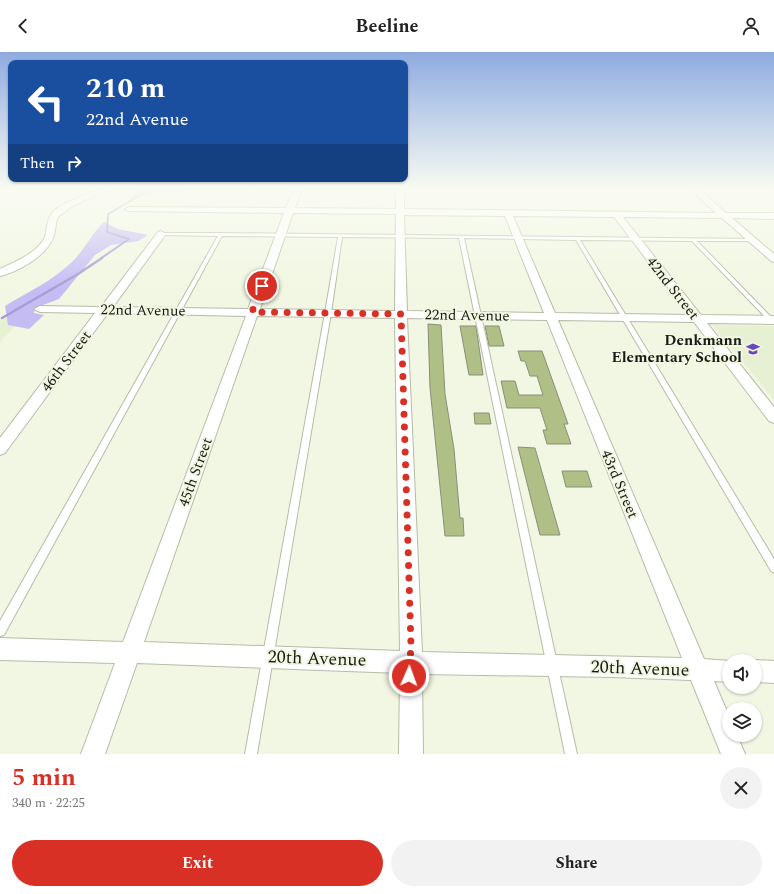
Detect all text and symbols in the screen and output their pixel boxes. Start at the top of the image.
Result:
text: Beeline [356,13,418,40]
icon: back [12,15,34,37]
icon: person [740,15,762,37]
text: 210 m [86,67,165,110]
icon: left [20,76,72,128]
text: 22nd Avenue [86,106,188,133]
text: Then [20,152,55,175]
icon: right [63,152,85,174]
street label: 42nd Street [640,252,705,325]
pin [245,269,279,303]
icon: arrive [251,275,273,297]
street label: 22nd Avenue [100,298,186,323]
street label: 22nd Avenue [424,303,510,328]
street label: 46th Street [36,326,97,397]
place label: Denkmann Elementary School [612,329,742,369]
school or university icon: Denkmann Elementary School [745,341,761,357]
street label: 45th Street [172,434,219,510]
street label: 43rd Street [595,446,644,522]
street label: 20th Avenue [267,643,367,674]
street label: 20th Avenue [590,653,690,684]
map controls [722,654,762,742]
button: sound [722,654,762,694]
position arrow [388,655,430,697]
button: layers [722,702,762,742]
text: 5 min [12,760,76,796]
button: close [720,767,762,809]
text: 340 m · 22:25 [12,793,85,813]
button: Exit [12,840,383,886]
button: Share [391,840,762,886]

